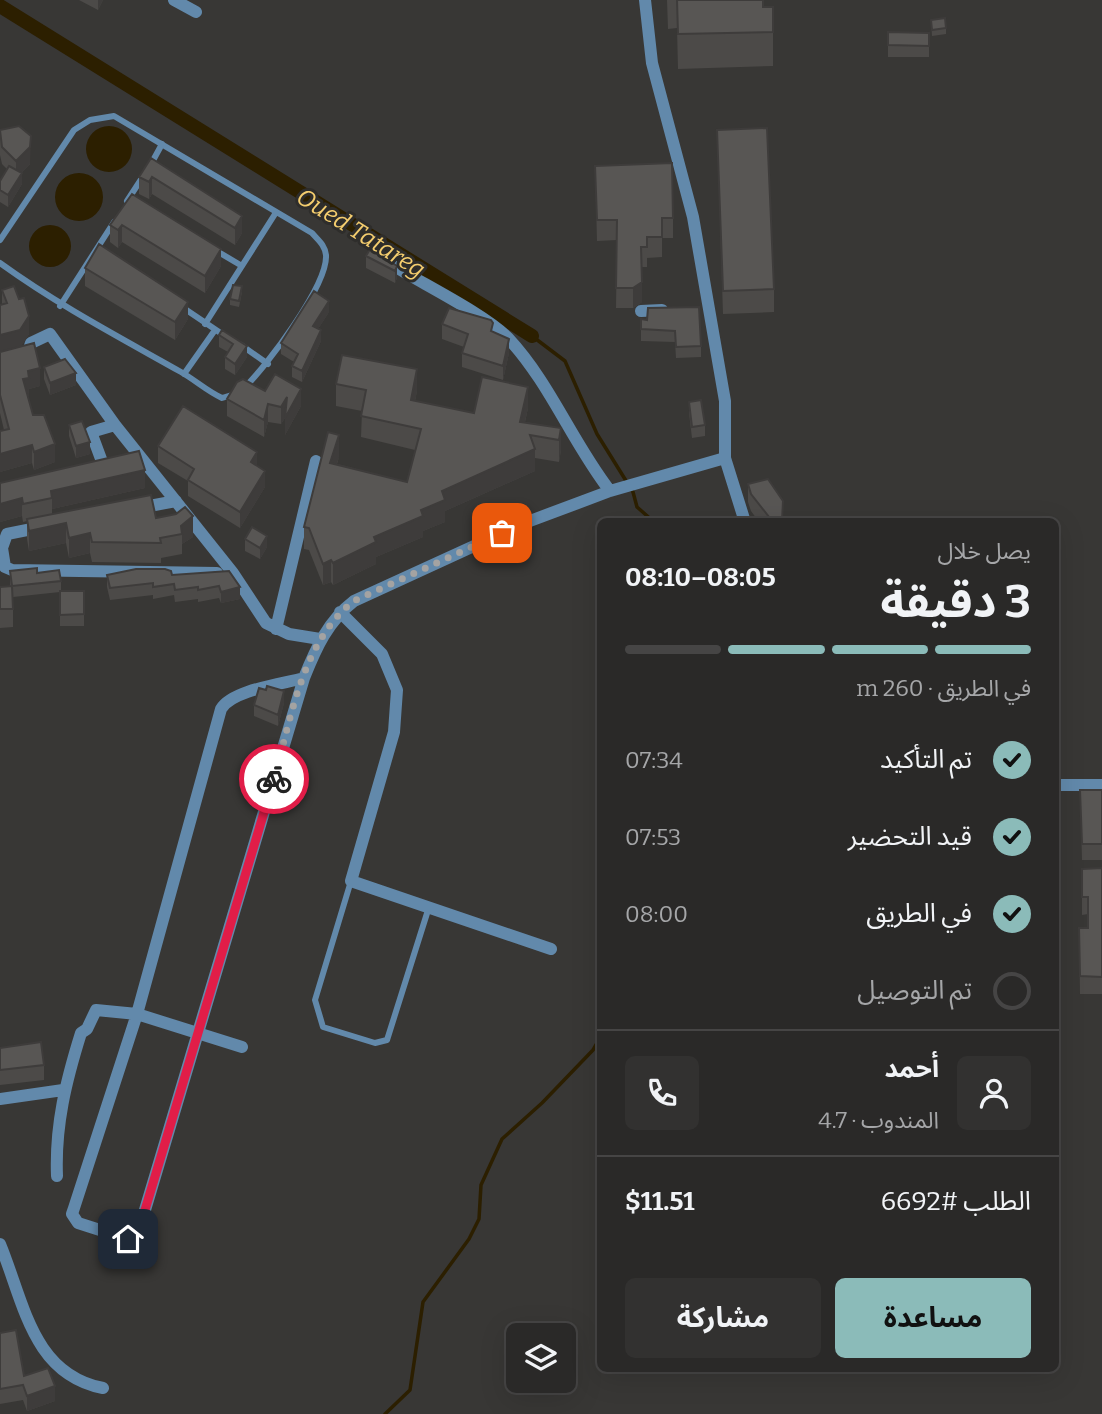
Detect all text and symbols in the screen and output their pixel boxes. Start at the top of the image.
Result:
water label: Oued Tatareg [292,182,430,284]
pin [472,503,532,563]
icon: bag [483,514,521,552]
text: يصل خلال [938,537,1031,565]
text: 08:05–08:10 [625,562,776,593]
text: 3 دقيقة [880,574,1031,629]
text: في الطريق · 260 m [856,674,1031,702]
icon: check [993,741,1031,779]
courier [239,744,309,814]
text: تم التأكيد [880,744,972,775]
text: 07:34 [625,746,683,774]
icon: bike [255,760,293,798]
icon: check [993,818,1031,856]
text: قيد التحضير [848,821,972,852]
text: 07:53 [625,823,681,851]
icon: check [993,895,1031,933]
text: في الطريق [866,898,972,929]
text: 08:00 [625,900,688,928]
text: تم التوصيل [857,975,972,1006]
text: أحمد [885,1053,939,1084]
button: phone [625,1056,699,1130]
button: person [957,1056,1031,1130]
text: المندوب · 4.7 [818,1106,939,1134]
text: $11.51 [625,1186,694,1217]
text: الطلب #6692 [881,1186,1031,1217]
pin [98,1209,158,1269]
icon: home [109,1220,147,1258]
button: مشاركة [625,1278,821,1358]
button: مساعدة [835,1278,1031,1358]
map controls [506,1323,576,1393]
button: layers [506,1323,576,1393]

